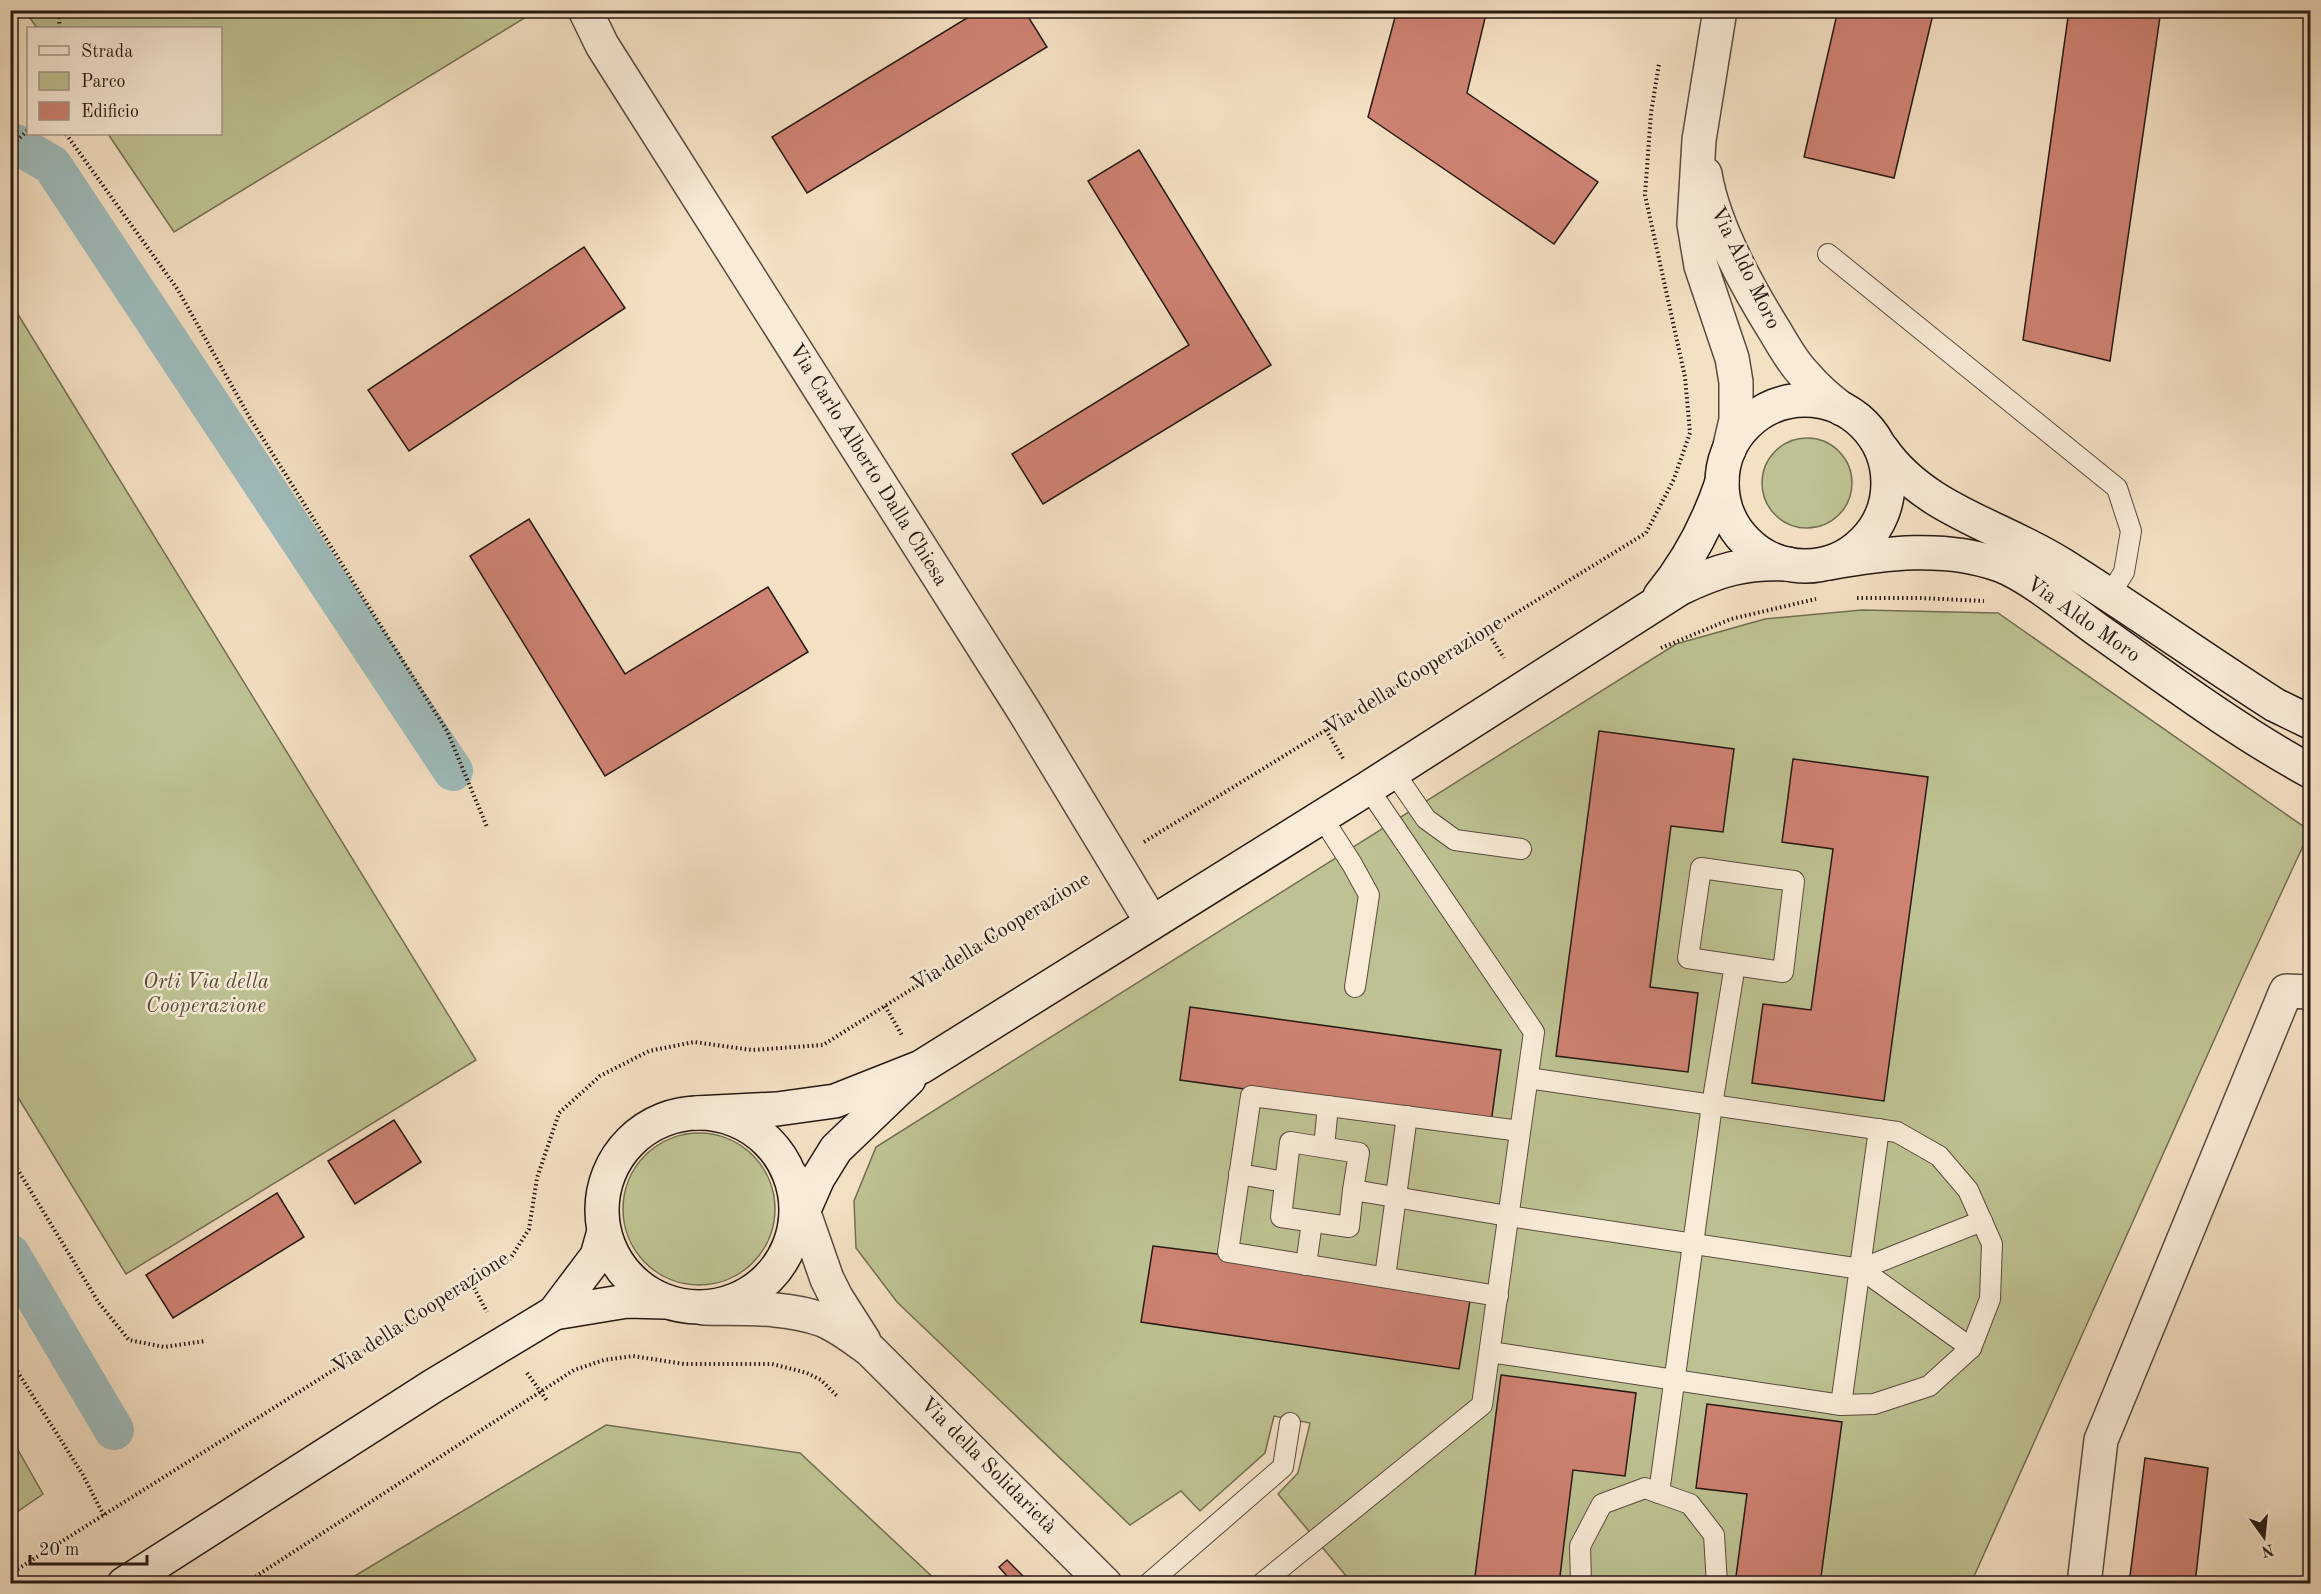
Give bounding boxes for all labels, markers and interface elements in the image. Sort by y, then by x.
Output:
legend [27,27,222,135]
text: Strada [81,43,133,61]
text: Parco [81,73,126,91]
text: Edificio [81,103,139,121]
street label: Via Aldo Moro [1706,204,1784,332]
street label: Via Carlo Alberto Dalla Chiesa [785,340,951,590]
street label: Via Aldo Moro [2022,573,2144,667]
street label: Via della Cooperazione [1321,612,1507,740]
street label: Via della Cooperazione [908,868,1094,996]
park label: Orti Via della Cooperazione [143,972,269,1017]
street label: Via della Cooperazione [329,1248,513,1378]
street label: Via della Solidarietà [916,1394,1060,1538]
north arrow [2234,1507,2294,1567]
scale bar [30,1528,147,1566]
text: N [2259,1540,2275,1559]
text: 20 m [39,1541,79,1559]

